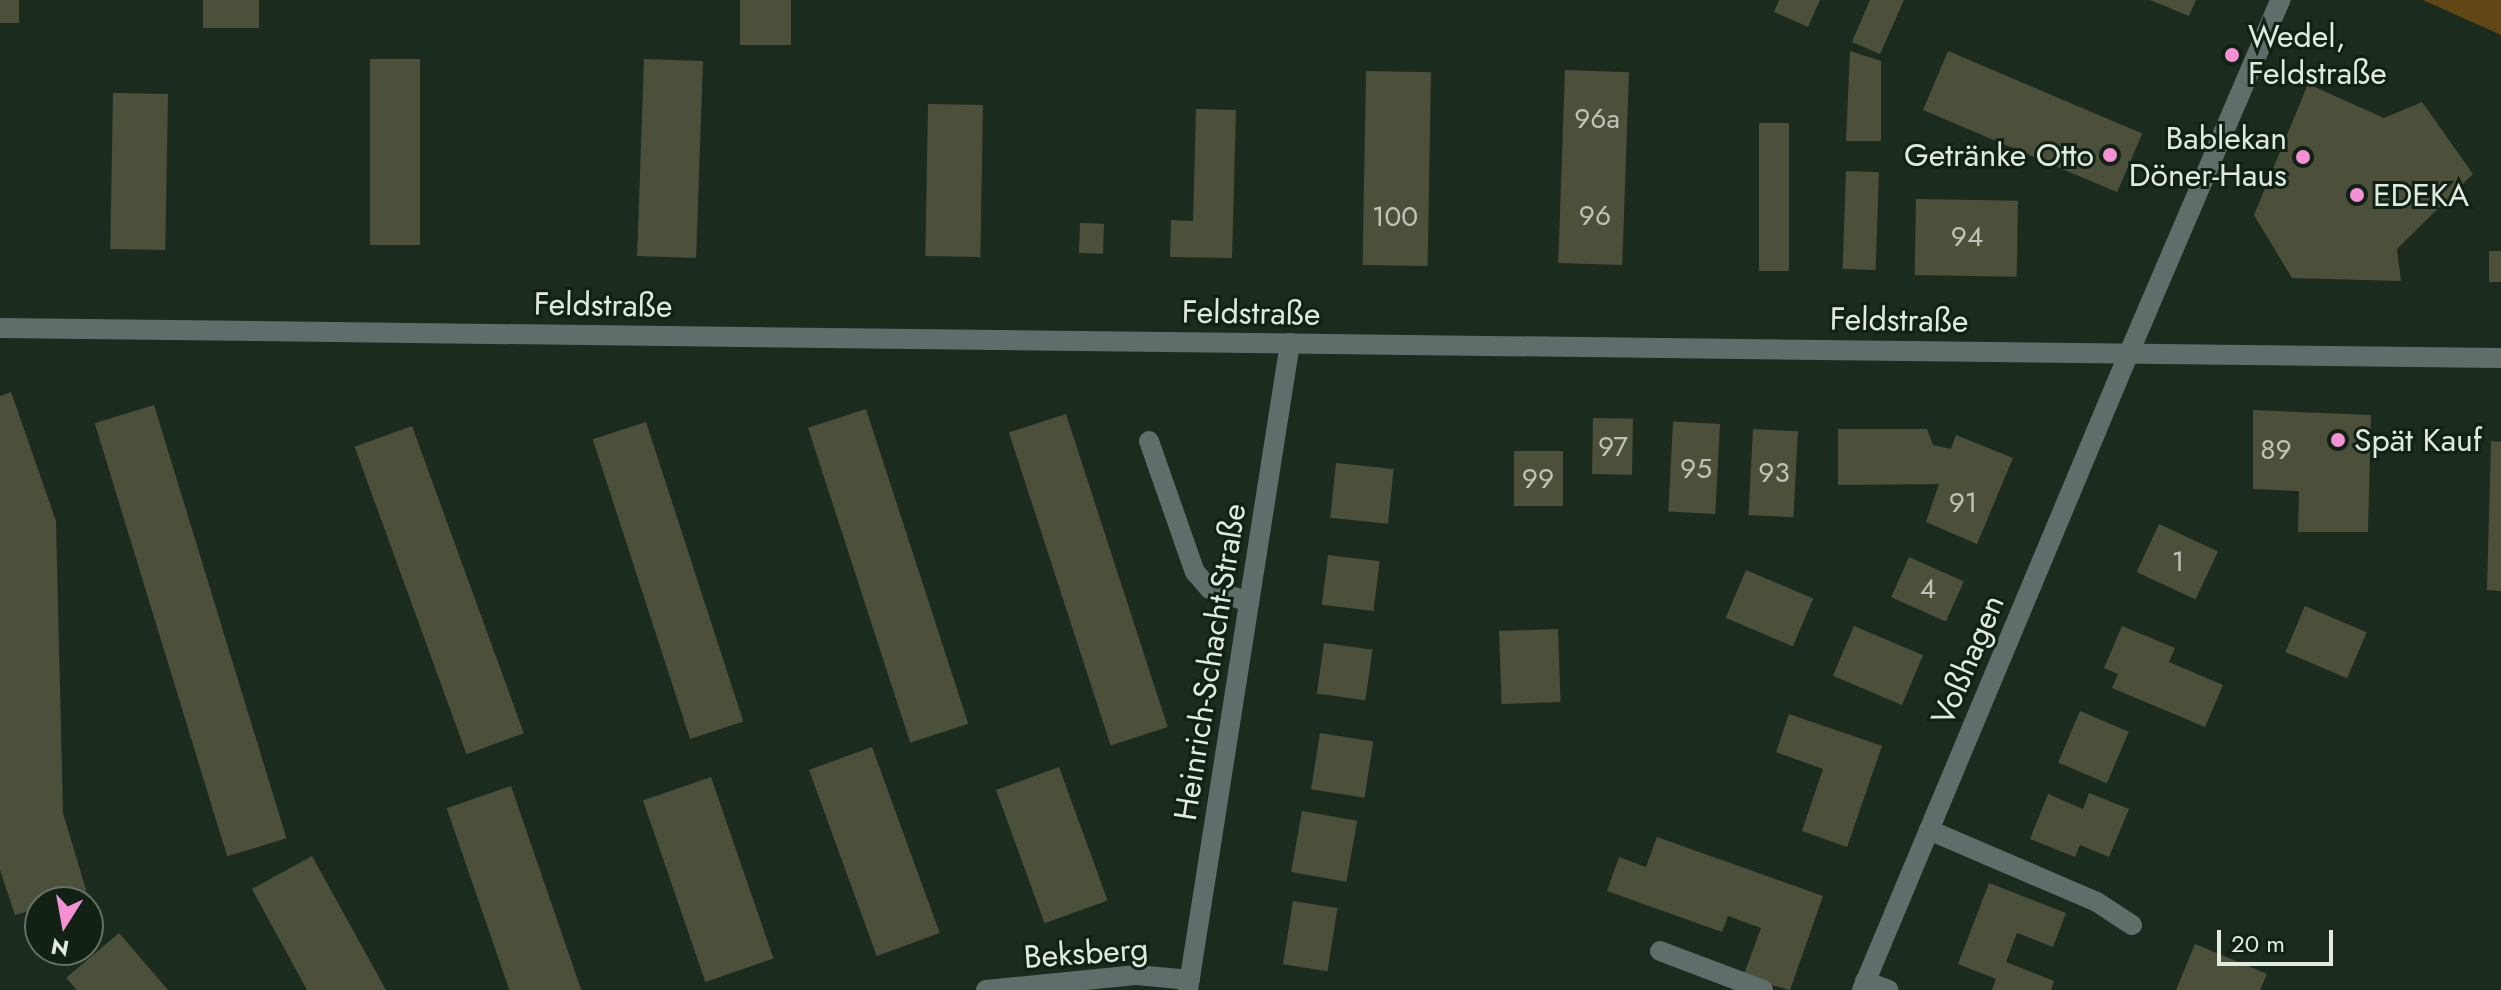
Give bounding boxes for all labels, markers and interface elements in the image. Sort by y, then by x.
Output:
place label: Wedel, Feldstraße [2248,18,2387,93]
marker: Wedel, Feldstraße [2223,46,2241,64]
house number: 96a [1574,102,1620,136]
place label: Bablekan Döner-Haus [2129,120,2287,195]
place label: Getränke Otto [1904,136,2094,174]
marker: Getränke Otto [2101,146,2119,164]
marker: Bablekan Döner-Haus [2294,148,2312,166]
place label: EDEKA [2373,176,2469,214]
marker: EDEKA [2348,186,2366,204]
house number: 96 [1579,199,1611,233]
house number: 100 [1372,200,1418,234]
house number: 94 [1951,220,1983,254]
street label: Feldstraße [533,285,673,325]
street label: Feldstraße [1181,293,1321,333]
street label: Feldstraße [1829,300,1969,340]
place label: Spät Kauf [2354,421,2482,459]
house number: 97 [1598,430,1628,464]
marker: Spät Kauf [2329,431,2347,449]
house number: 89 [2260,433,2292,467]
house number: 95 [1680,452,1712,486]
house number: 93 [1758,456,1790,490]
house number: 99 [1522,462,1554,496]
house number: 91 [1949,486,1977,520]
street label: Heinrich-Schacht-Straße [1166,501,1254,823]
house number: 1 [2172,545,2184,579]
house number: 4 [1920,572,1936,606]
street label: Voßhagen [1923,589,2013,731]
north arrow [24,886,104,966]
scale bar [2221,914,2337,964]
text: 20 m [2231,926,2285,961]
street label: Beksberg [1022,929,1150,977]
text: N [48,930,71,965]

